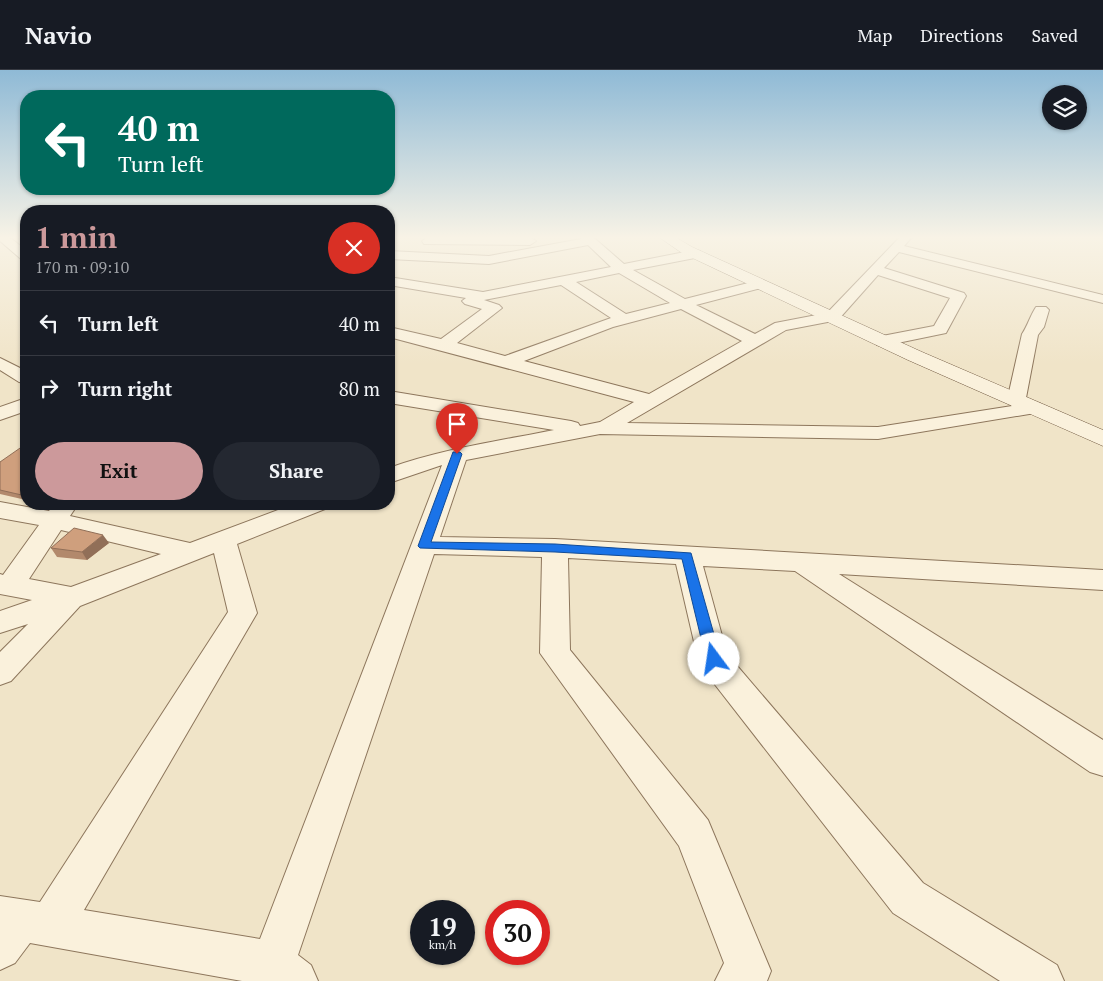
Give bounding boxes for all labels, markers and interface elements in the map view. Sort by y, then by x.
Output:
text: Navio [25,19,92,51]
text: Map [857,23,892,47]
text: Directions [920,23,1003,47]
text: Saved [1031,23,1078,47]
map controls [1042,85,1087,130]
button: layers [1042,85,1087,130]
text: 40 m [118,105,199,151]
icon: left [35,110,100,175]
text: Turn left [118,149,204,178]
text: 1 min [35,217,117,257]
button: close [328,222,380,274]
text: 170 m · 09:10 [35,256,129,278]
icon: left [35,309,63,337]
text: Turn left [78,311,159,336]
text: 40 m [339,311,380,336]
icon: right [35,374,63,402]
text: Turn right [78,376,172,401]
text: 80 m [339,376,380,401]
pin [436,403,478,454]
icon: arrive [443,410,471,438]
button: Exit [35,442,203,500]
button: Share [213,442,380,500]
position arrow [687,632,739,684]
speed limit sign: 30 [485,900,550,965]
text: 19 [428,910,457,943]
text: km/h [429,937,456,952]

